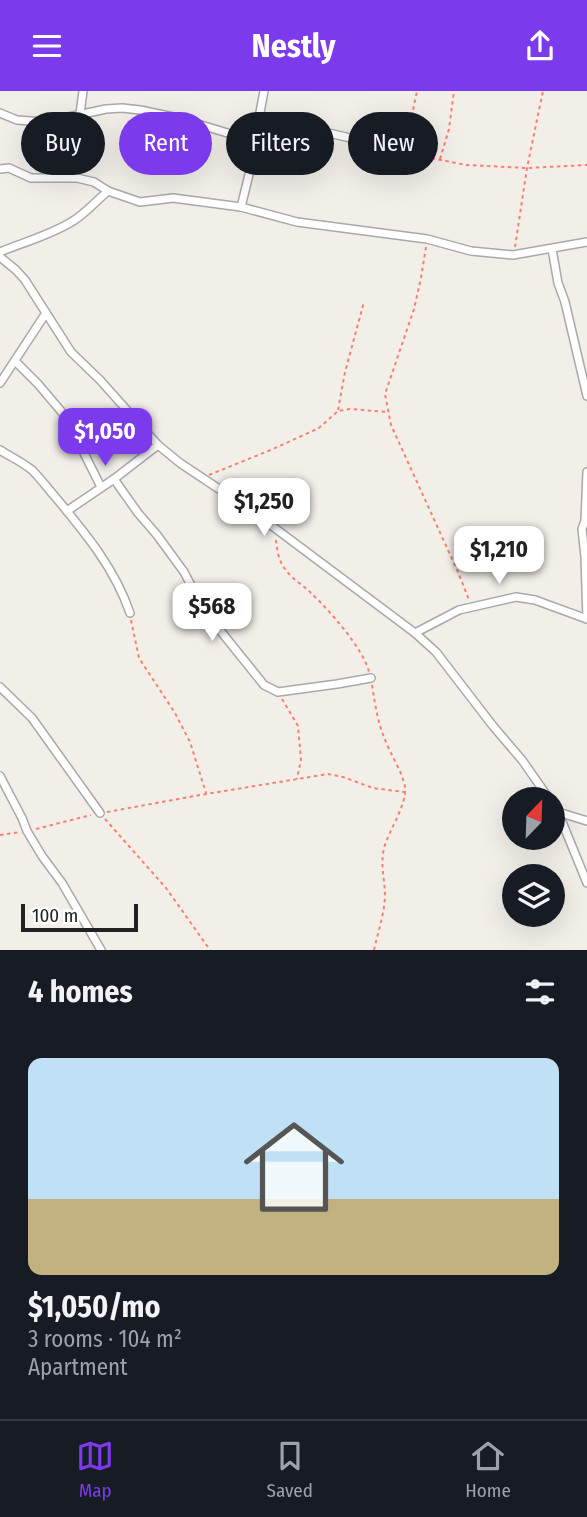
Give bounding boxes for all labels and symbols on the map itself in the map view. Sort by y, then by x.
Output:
pin: $1,050 [48,409,162,468]
pin: $1,250 [207,479,321,538]
pin: $1,210 [442,526,556,586]
pin: $568 [171,583,253,643]
north arrow [502,787,565,851]
scale bar [21,901,138,933]

